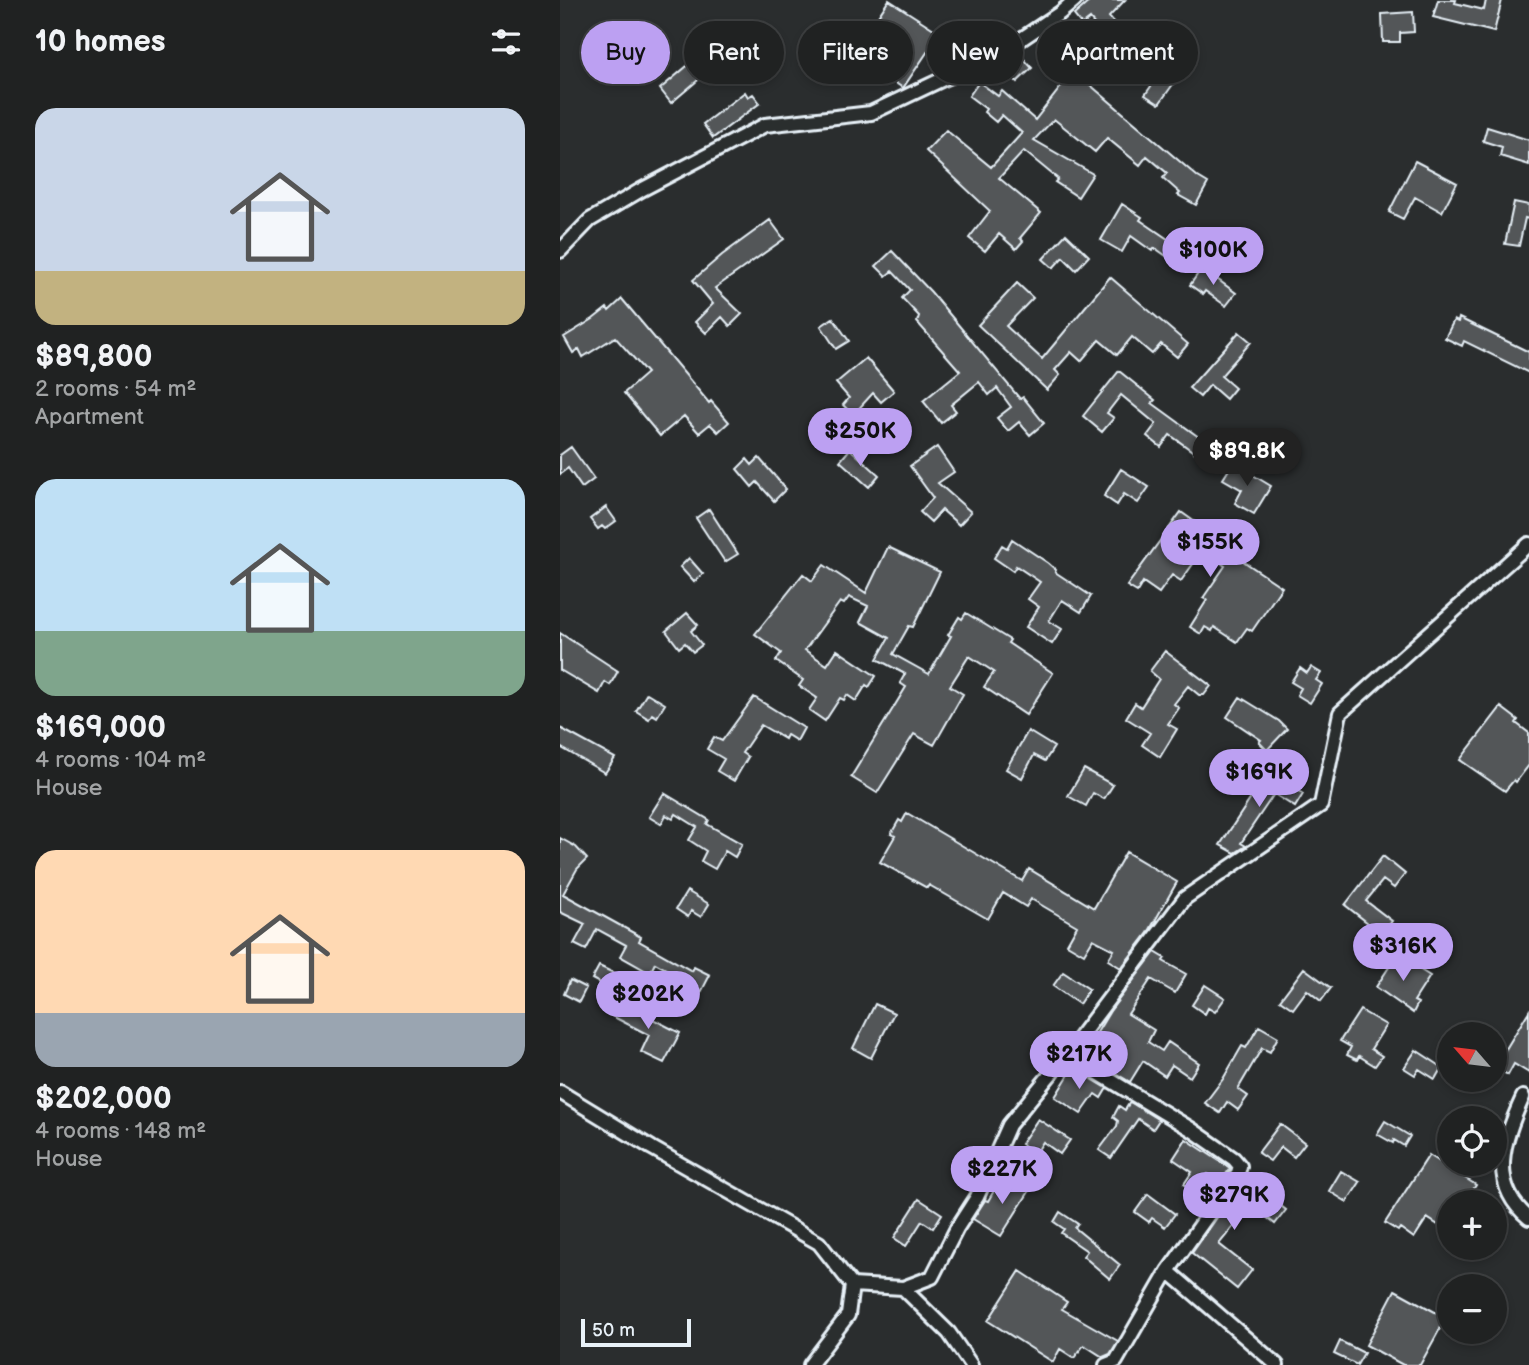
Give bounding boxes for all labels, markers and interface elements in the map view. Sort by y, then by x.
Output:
chip: Buy [581,21,670,84]
chip: Rent [684,21,784,84]
chip: Filters [798,21,913,84]
chip: New [927,21,1023,84]
chip: Apartment [1037,21,1198,84]
icon: filters [487,23,525,61]
text: 10 homes [35,24,166,60]
icon: home [217,154,343,280]
pin: $100K [1164,228,1262,287]
text: $100K [1178,236,1248,264]
text: $89,800 [35,339,152,375]
text: 2 rooms · 54 m² [35,375,197,403]
text: Apartment [35,403,144,431]
pin: $250K [811,408,909,468]
text: $250K [824,417,896,445]
pin: $89.8K [1190,428,1304,488]
text: $89.8K [1209,437,1285,465]
pin: $155K [1161,520,1259,579]
icon: home [217,525,343,651]
text: $155K [1176,528,1244,556]
text: $169,000 [35,710,166,746]
text: 4 rooms · 104 m² [35,746,206,774]
pin: $169K [1210,750,1308,809]
text: $169K [1225,758,1293,786]
text: House [35,774,102,802]
icon: home [217,896,343,1022]
pin: $316K [1354,923,1452,983]
text: $316K [1369,932,1437,960]
pin: $202K [599,972,697,1031]
text: $202K [612,980,684,1008]
north arrow [1437,1022,1507,1092]
map controls [1437,1022,1507,1344]
pin: $217K [1030,1032,1128,1091]
text: $217K [1046,1040,1112,1068]
text: $202,000 [35,1081,172,1117]
button: locate [1437,1106,1507,1176]
text: 4 rooms · 148 m² [35,1117,206,1145]
text: House [35,1145,102,1173]
pin: $227K [953,1146,1051,1206]
text: $227K [967,1155,1037,1183]
pin: $279K [1185,1172,1283,1232]
text: $279K [1199,1181,1269,1209]
button: + [1437,1190,1507,1260]
button: − [1437,1274,1507,1344]
scale bar [581,1316,691,1348]
text: 50 m [592,1319,635,1342]

